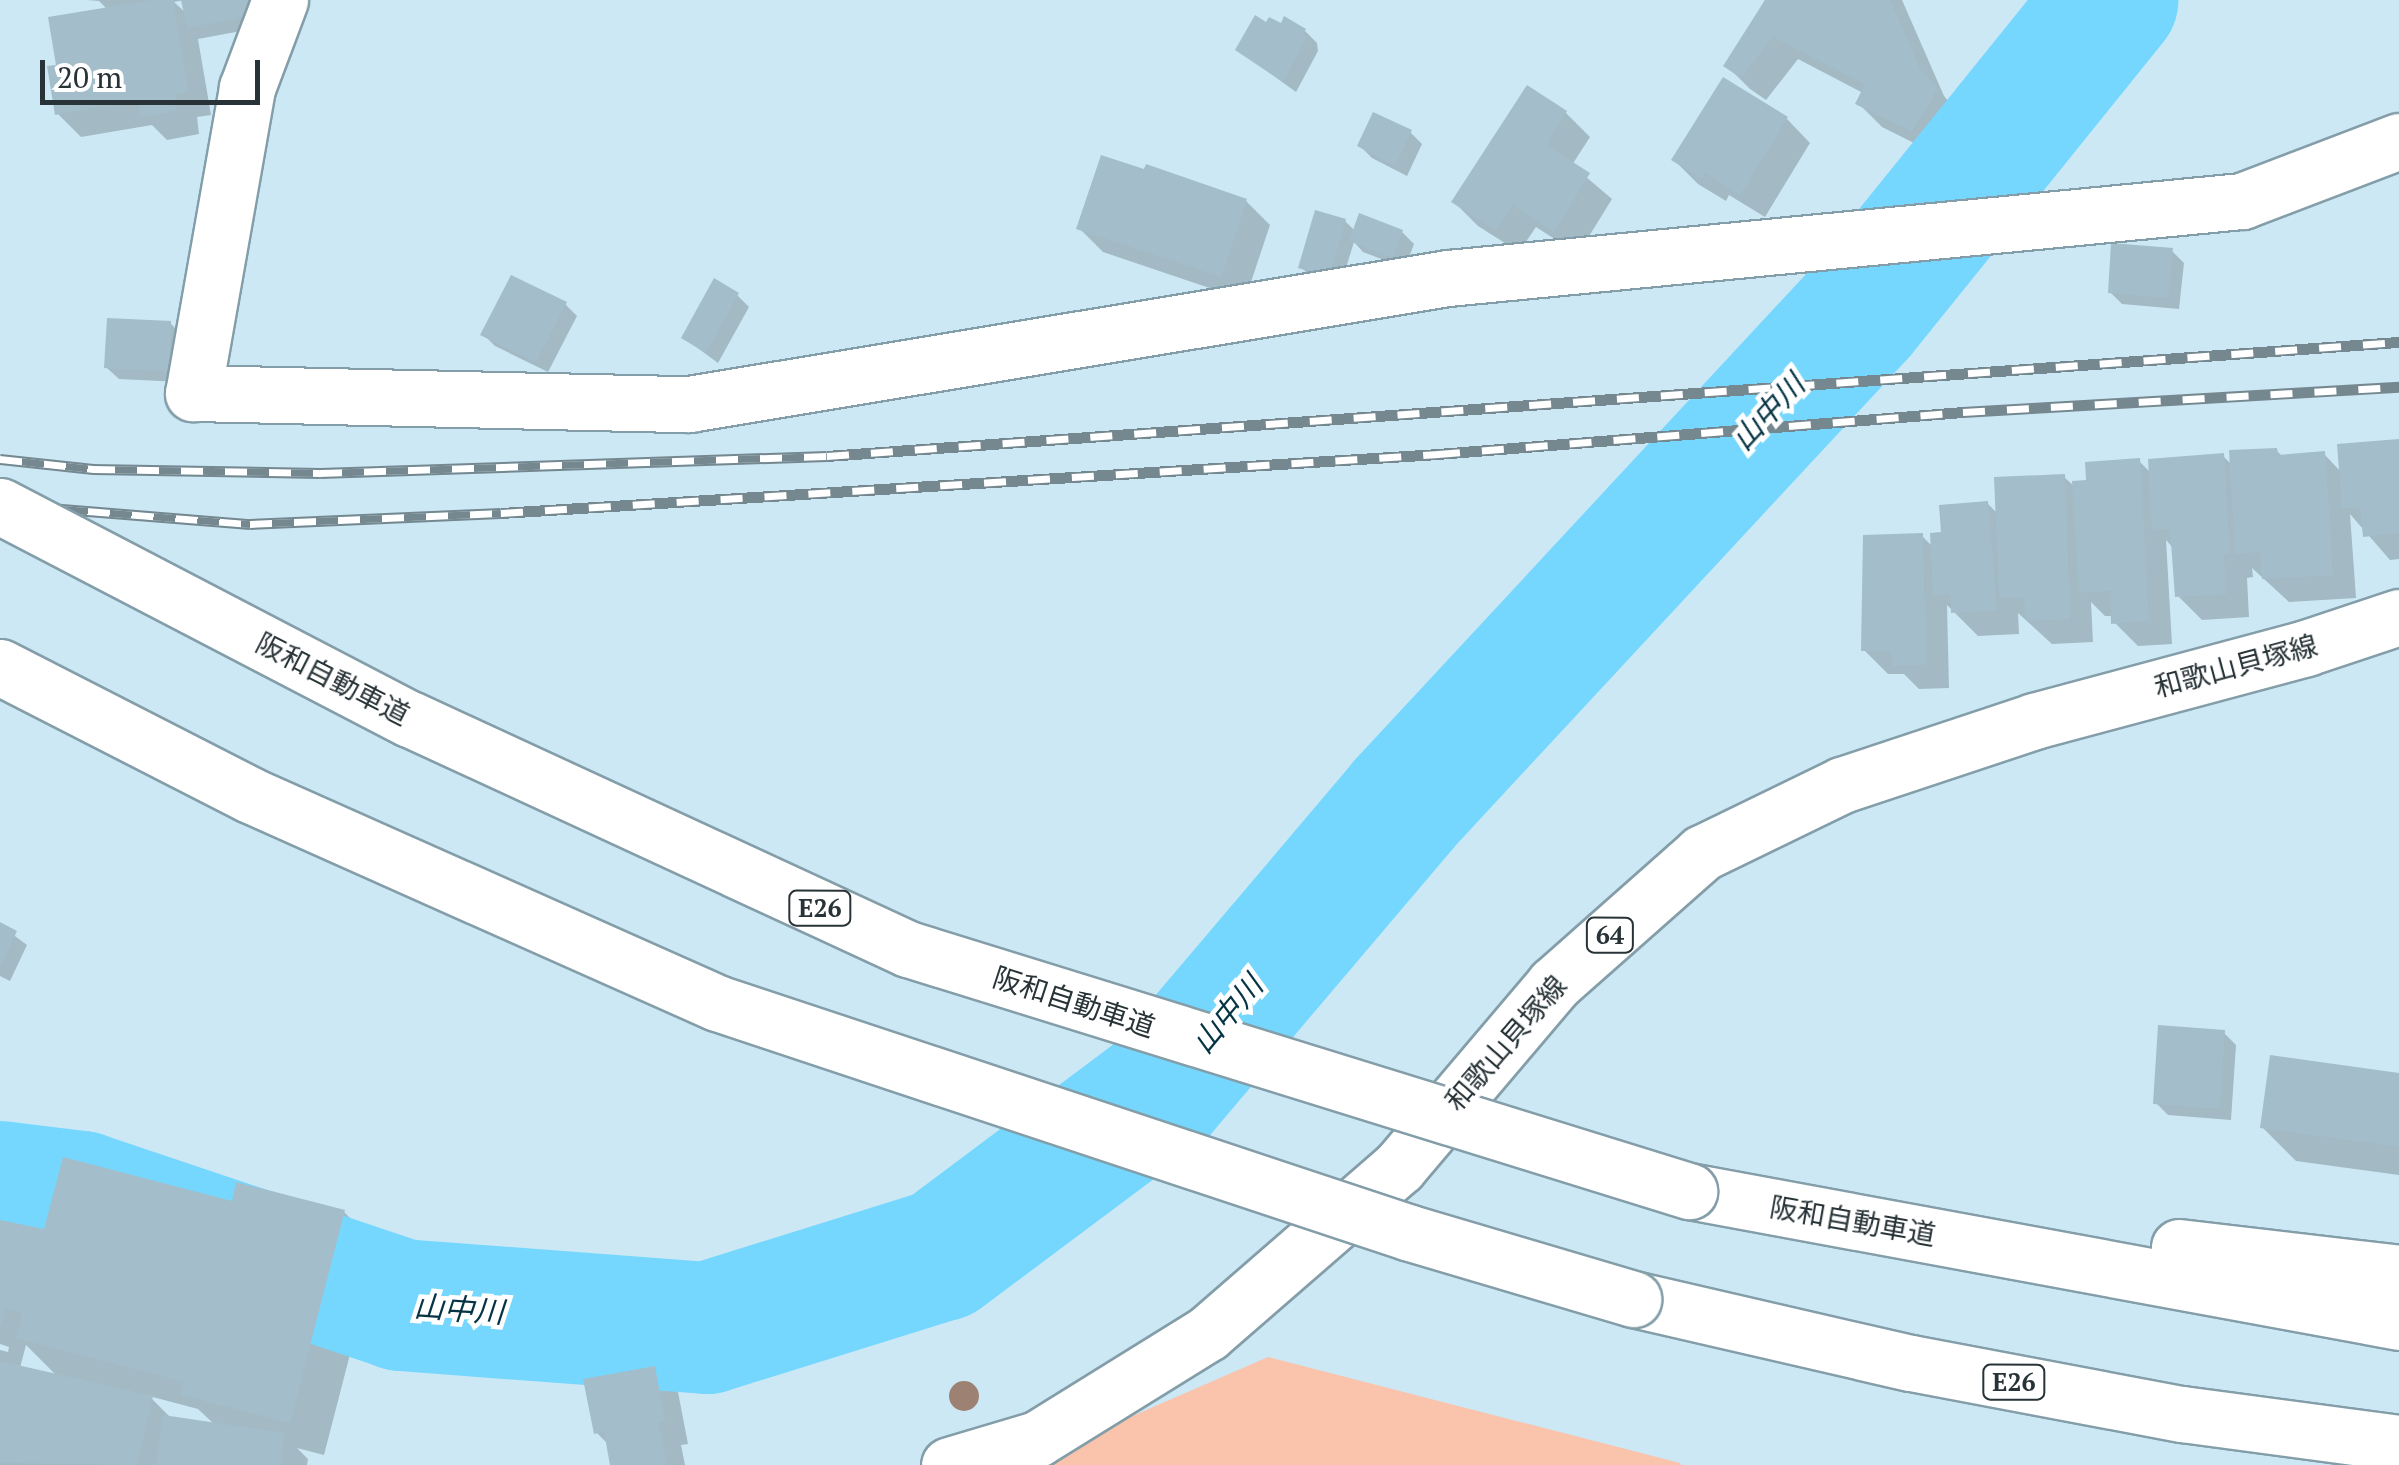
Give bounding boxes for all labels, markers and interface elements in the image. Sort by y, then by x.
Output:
scale bar [45,40,265,102]
text: 20 m [57,57,122,97]
water label: 山中川 [1724,367,1812,457]
street label: 阪和自動車道 [251,626,415,732]
street label: 和歌山貝塚線 [2151,628,2321,704]
road number: E26 [788,888,852,928]
road number: 64 [1585,915,1635,955]
street label: 阪和自動車道 [989,960,1159,1044]
water label: 山中川 [1184,968,1270,1060]
street label: 和歌山貝塚線 [1438,969,1574,1117]
street label: 阪和自動車道 [1767,1190,1939,1252]
water label: 山中川 [413,1288,505,1330]
road number: E26 [1982,1362,2046,1402]

